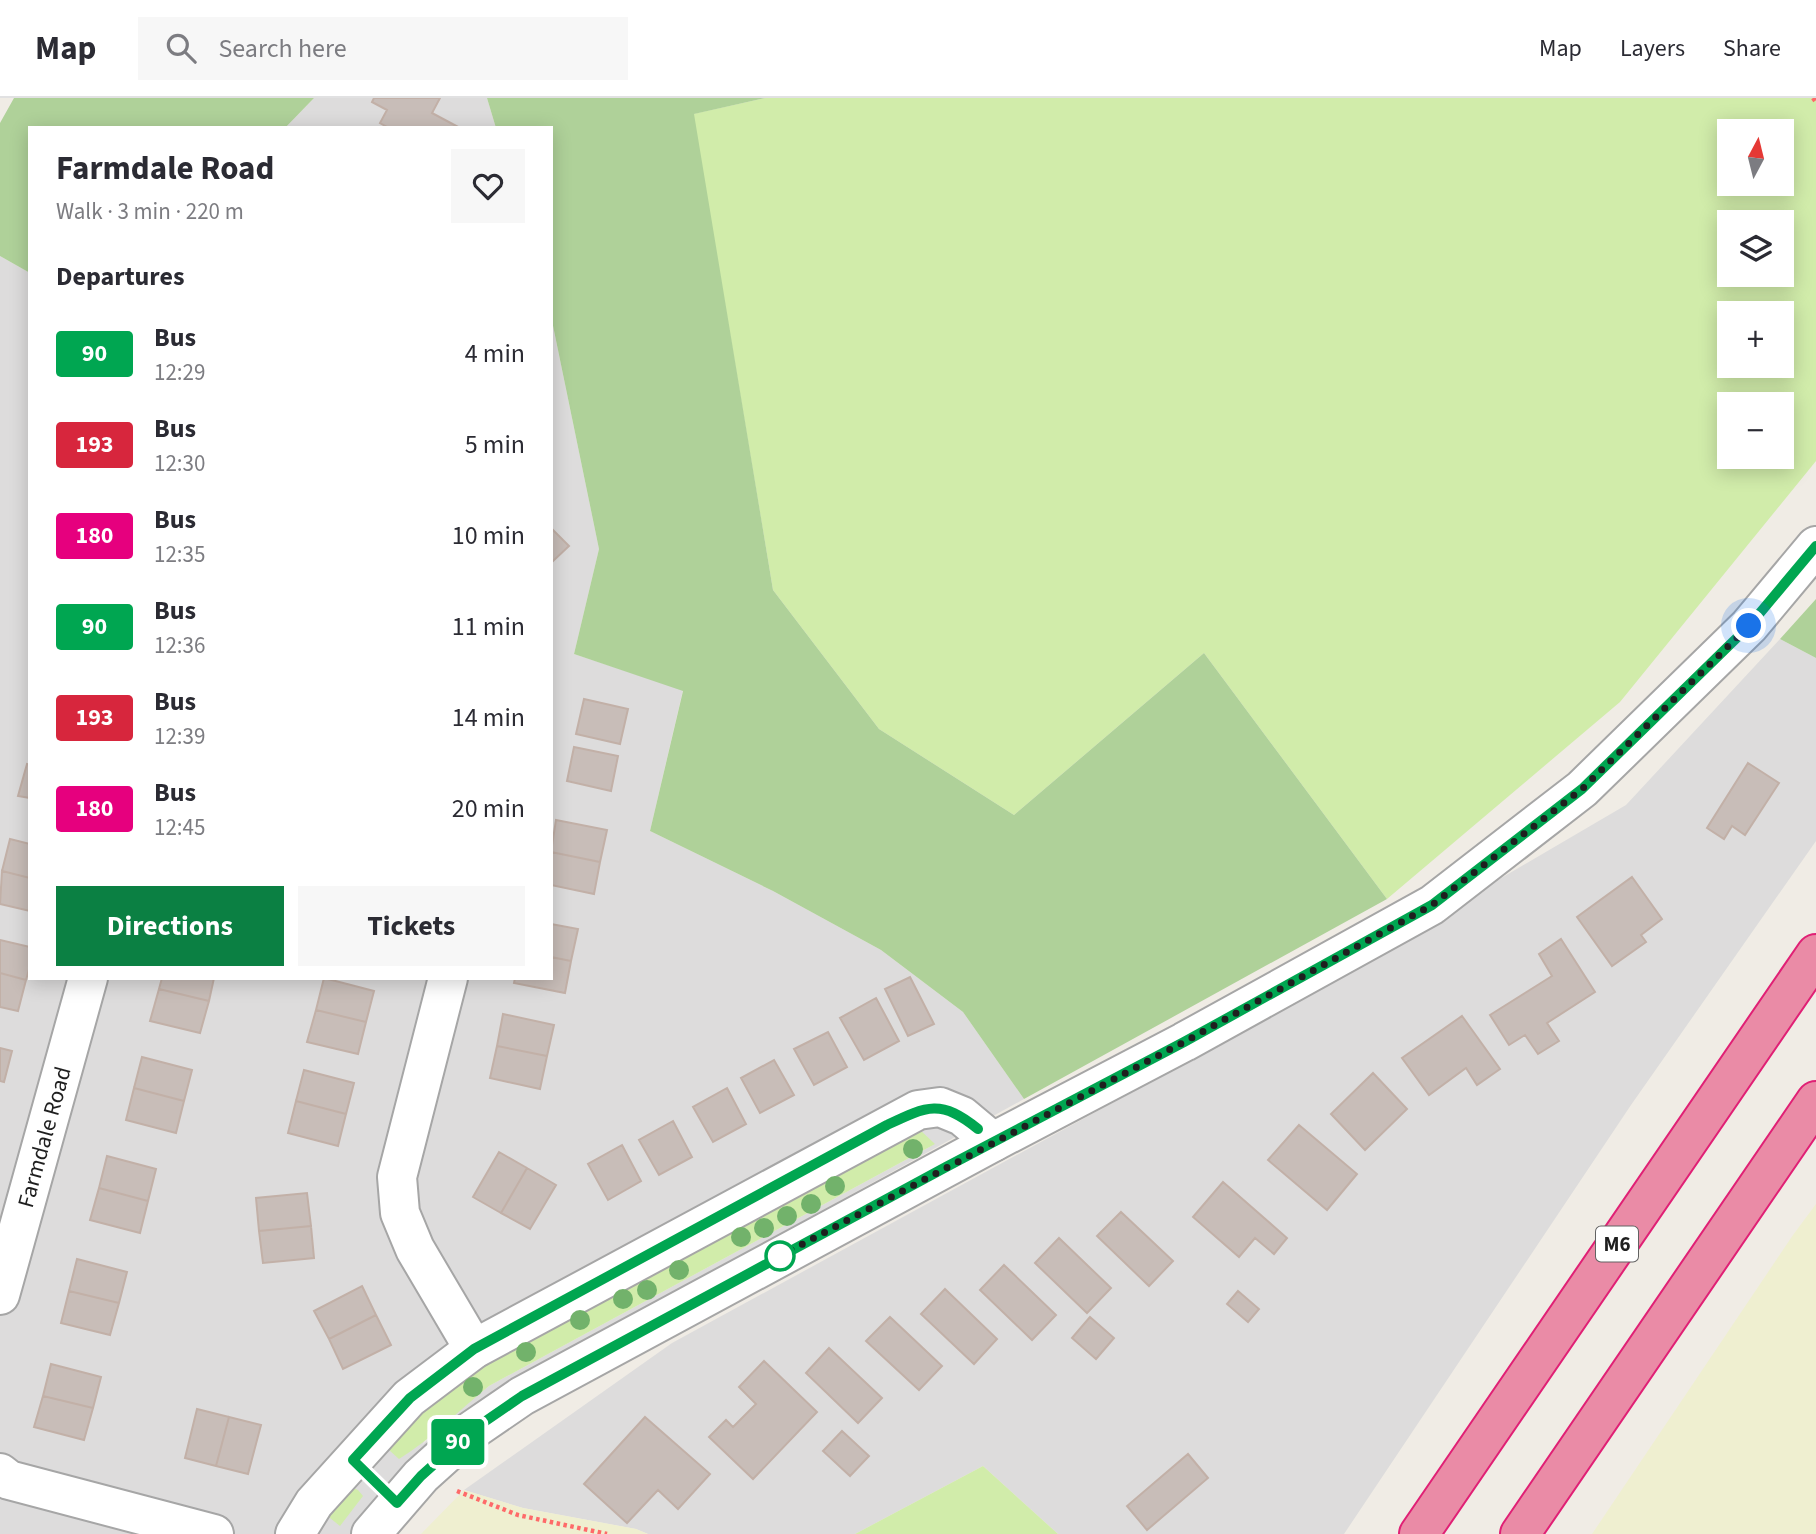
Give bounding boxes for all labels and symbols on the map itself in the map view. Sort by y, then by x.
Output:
north arrow [1717,119,1794,196]
your location [1731,608,1766,643]
street label: Farmdale Road [9,1063,80,1211]
road number: M6 [1596,1226,1638,1262]
unlabelled marker [765,1241,795,1271]
line badge: 90 [426,1419,490,1465]

